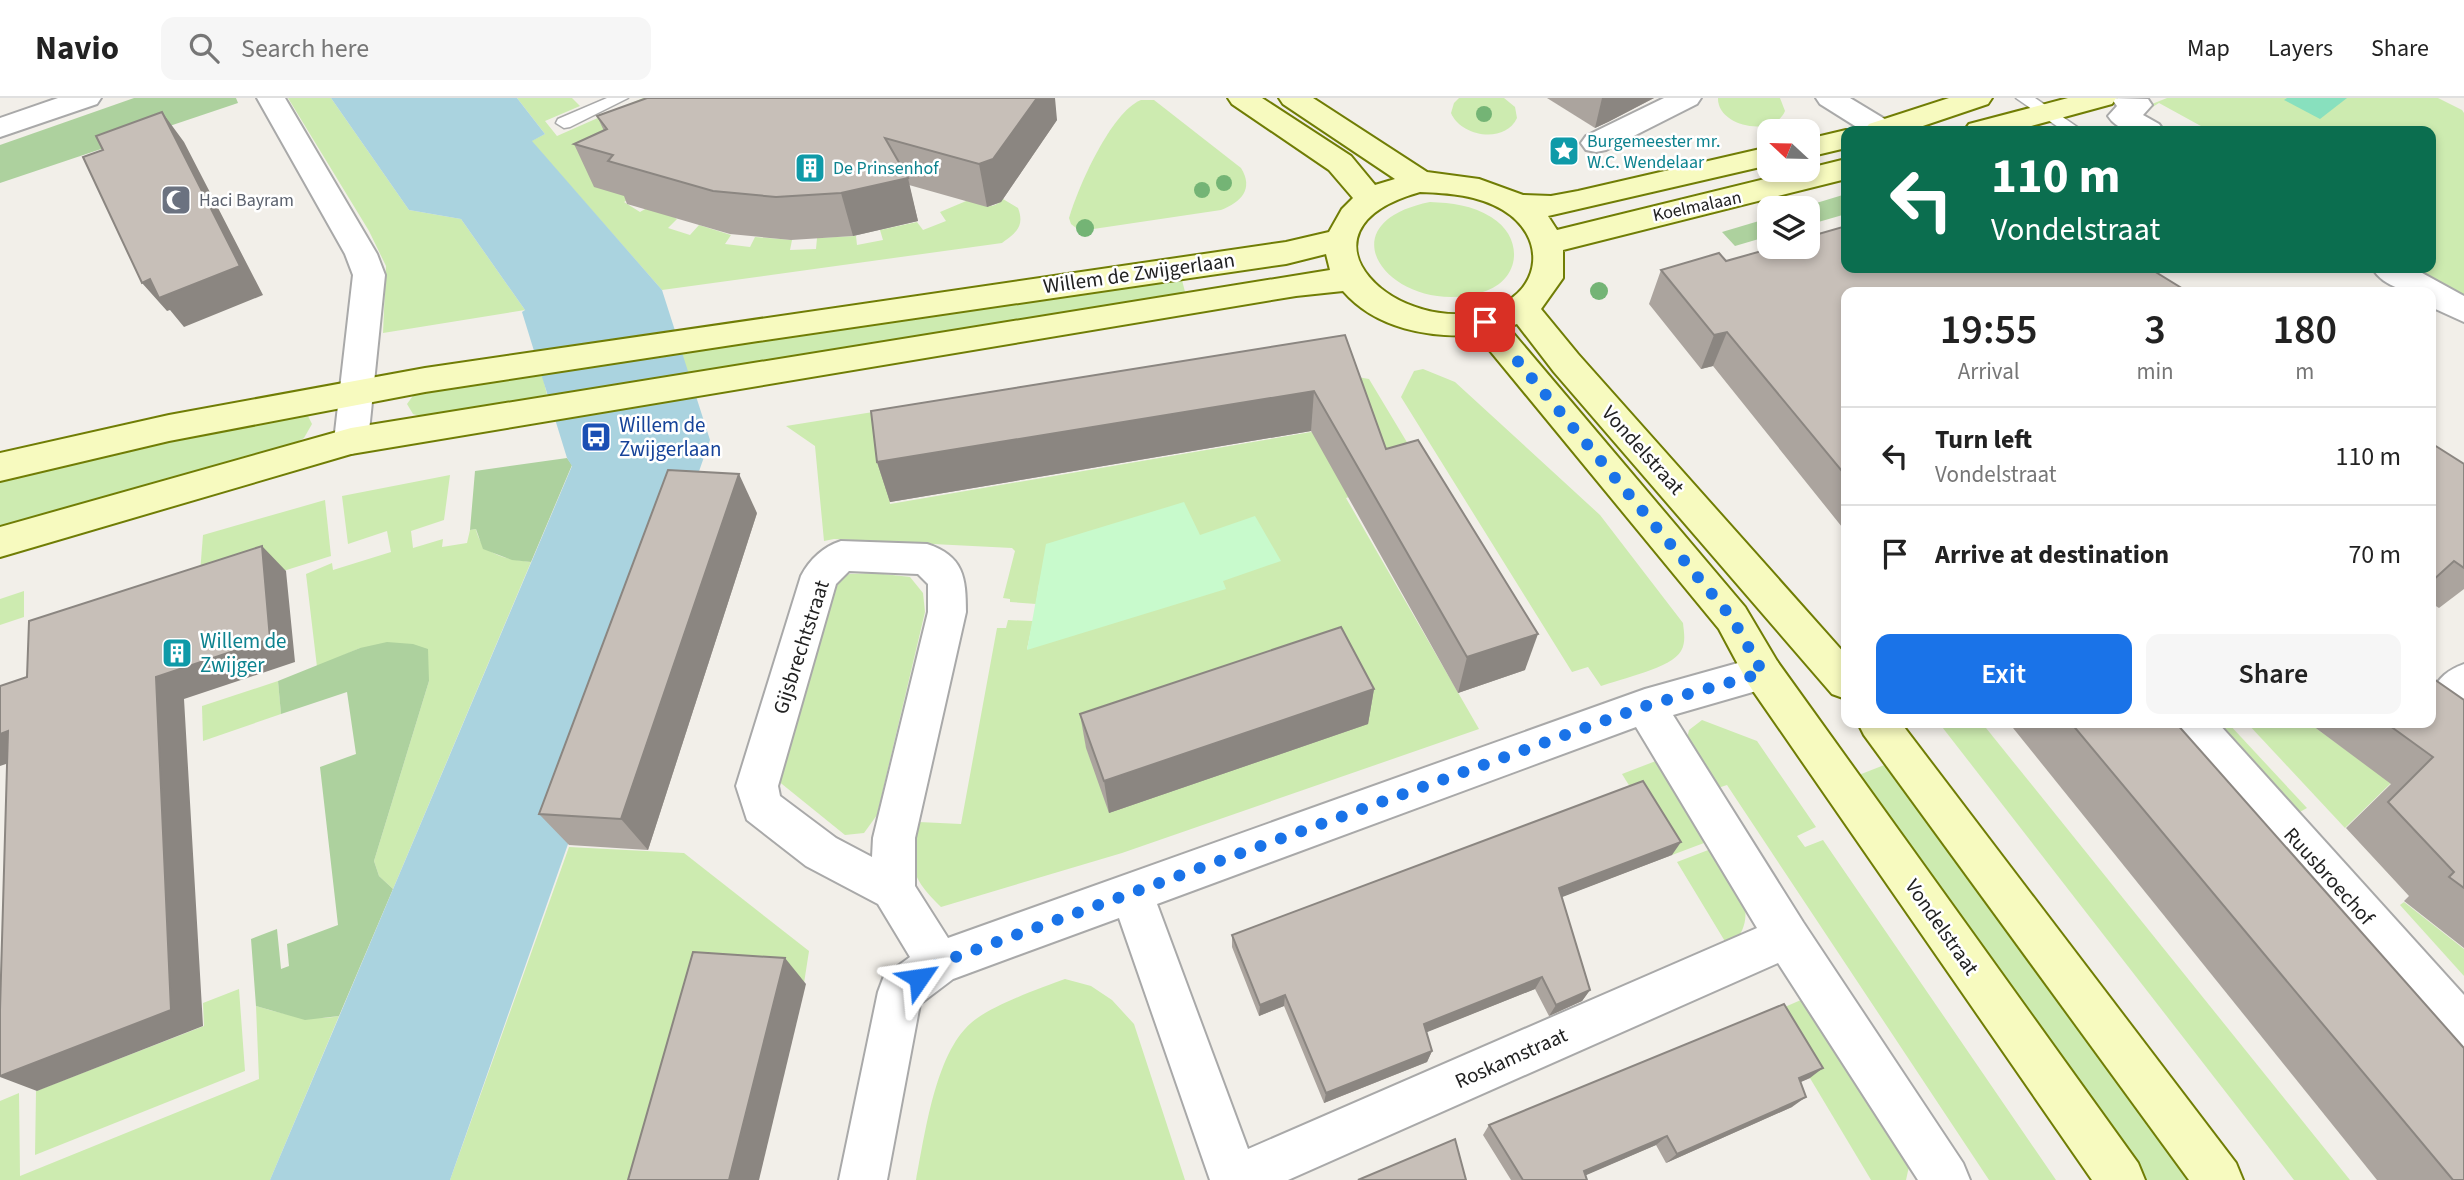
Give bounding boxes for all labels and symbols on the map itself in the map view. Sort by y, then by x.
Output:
north arrow [1757,119,1820,182]
place label: Burgemeester mr. W.C. Wendelaar [1587,129,1720,175]
place icon: Burgemeester mr. W.C. Wendelaar [1547,134,1581,168]
building icon: De Prinsenhof [793,151,827,185]
place label: De Prinsenhof [833,156,939,181]
mosque icon: Haci Bayram [159,183,193,217]
street label: Koelmalaan [1650,185,1744,228]
place label: Haci Bayram [199,188,294,213]
street label: Willem de Zwijgerlaan [1041,245,1237,301]
pin [1455,292,1515,352]
street label: Vondelstraat [1595,399,1691,501]
place label: Willem de Zwijgerlaan [619,410,721,464]
bus stop icon: Willem de Zwijgerlaan [579,420,613,454]
street label: Gijsbrechtstraat [765,576,837,718]
place label: Willem de Zwijger [200,626,286,680]
building icon: Willem de Zwijger [160,636,194,670]
street label: Ruusbroechof [2277,820,2382,932]
street label: Vondelstraat [1898,873,1986,981]
position arrow [882,941,956,1015]
street label: Roskamstraat [1450,1020,1572,1096]

